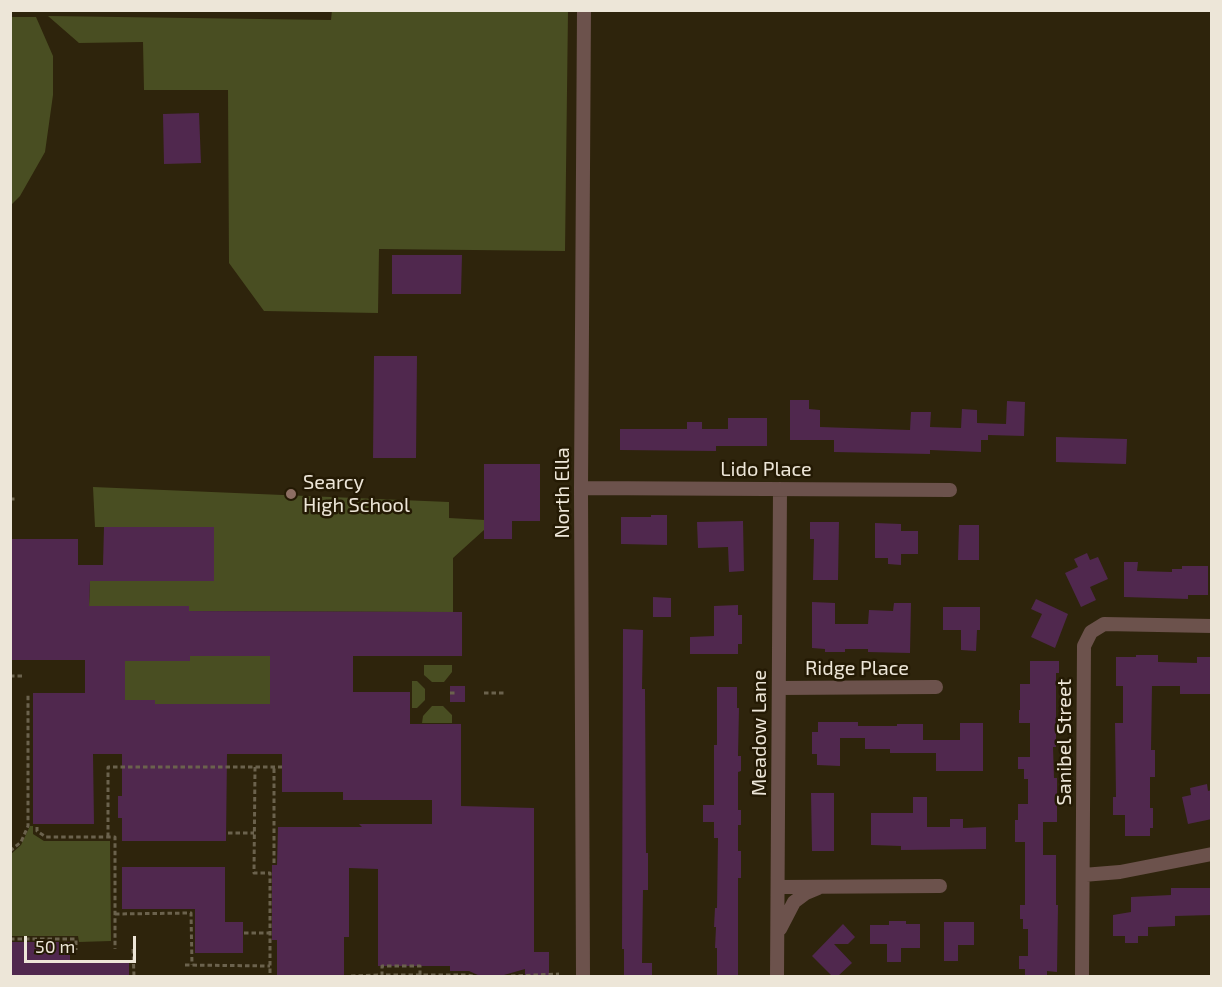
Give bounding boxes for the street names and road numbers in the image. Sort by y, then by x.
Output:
street label: North Ella [550,447,574,539]
street label: Lido Place [720,457,812,481]
street label: Ridge Place [805,656,909,680]
street label: Meadow Lane [747,670,771,796]
street label: Sanibel Street [1052,679,1076,805]

